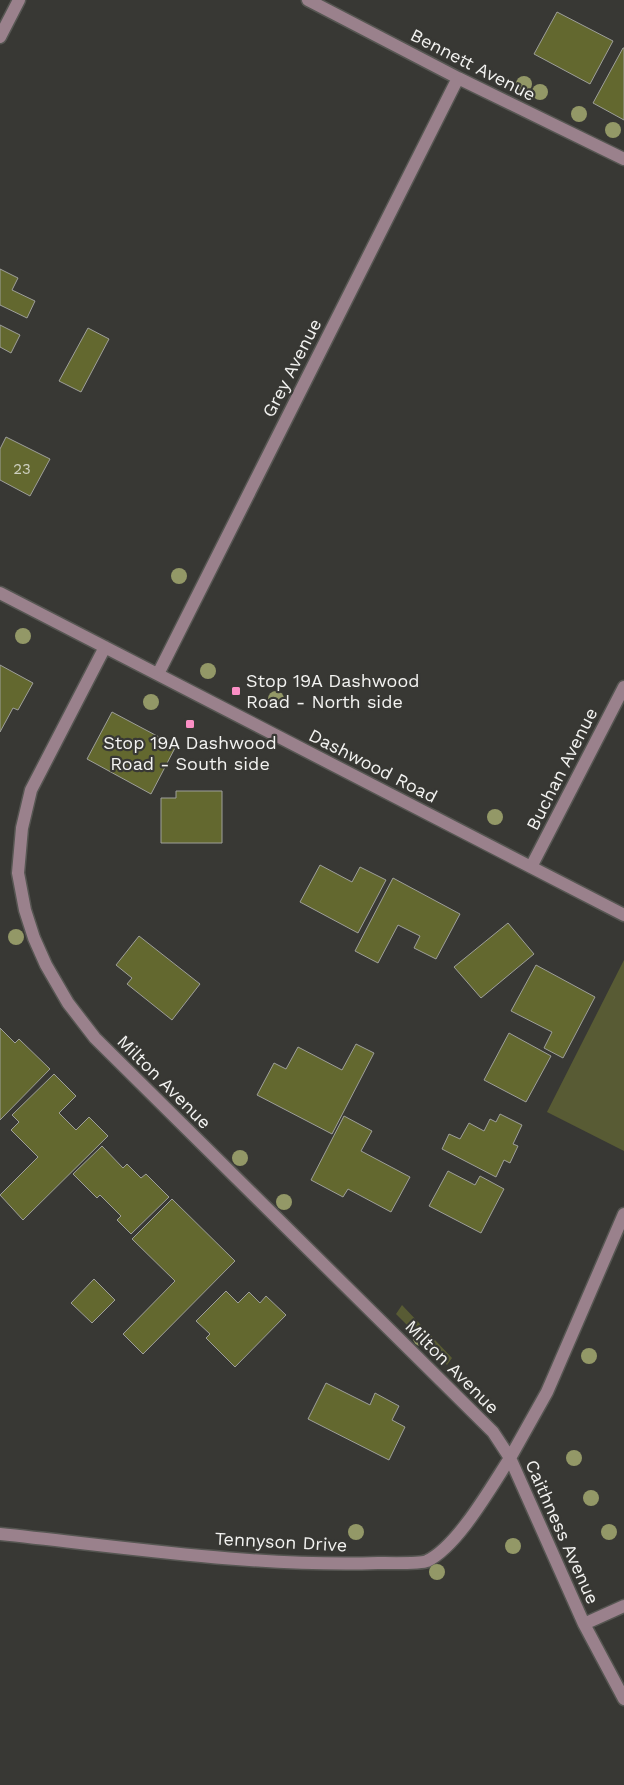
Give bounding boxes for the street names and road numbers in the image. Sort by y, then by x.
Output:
street label: Bennett Avenue [407,24,539,105]
street label: Grey Avenue [258,315,325,421]
street label: Buchan Avenue [522,704,601,833]
street label: Dashwood Road [305,724,441,807]
street label: Milton Avenue [113,1030,216,1133]
street label: Milton Avenue [401,1315,504,1418]
street label: Caithness Avenue [521,1456,604,1607]
street label: Tennyson Drive [214,1528,348,1555]

